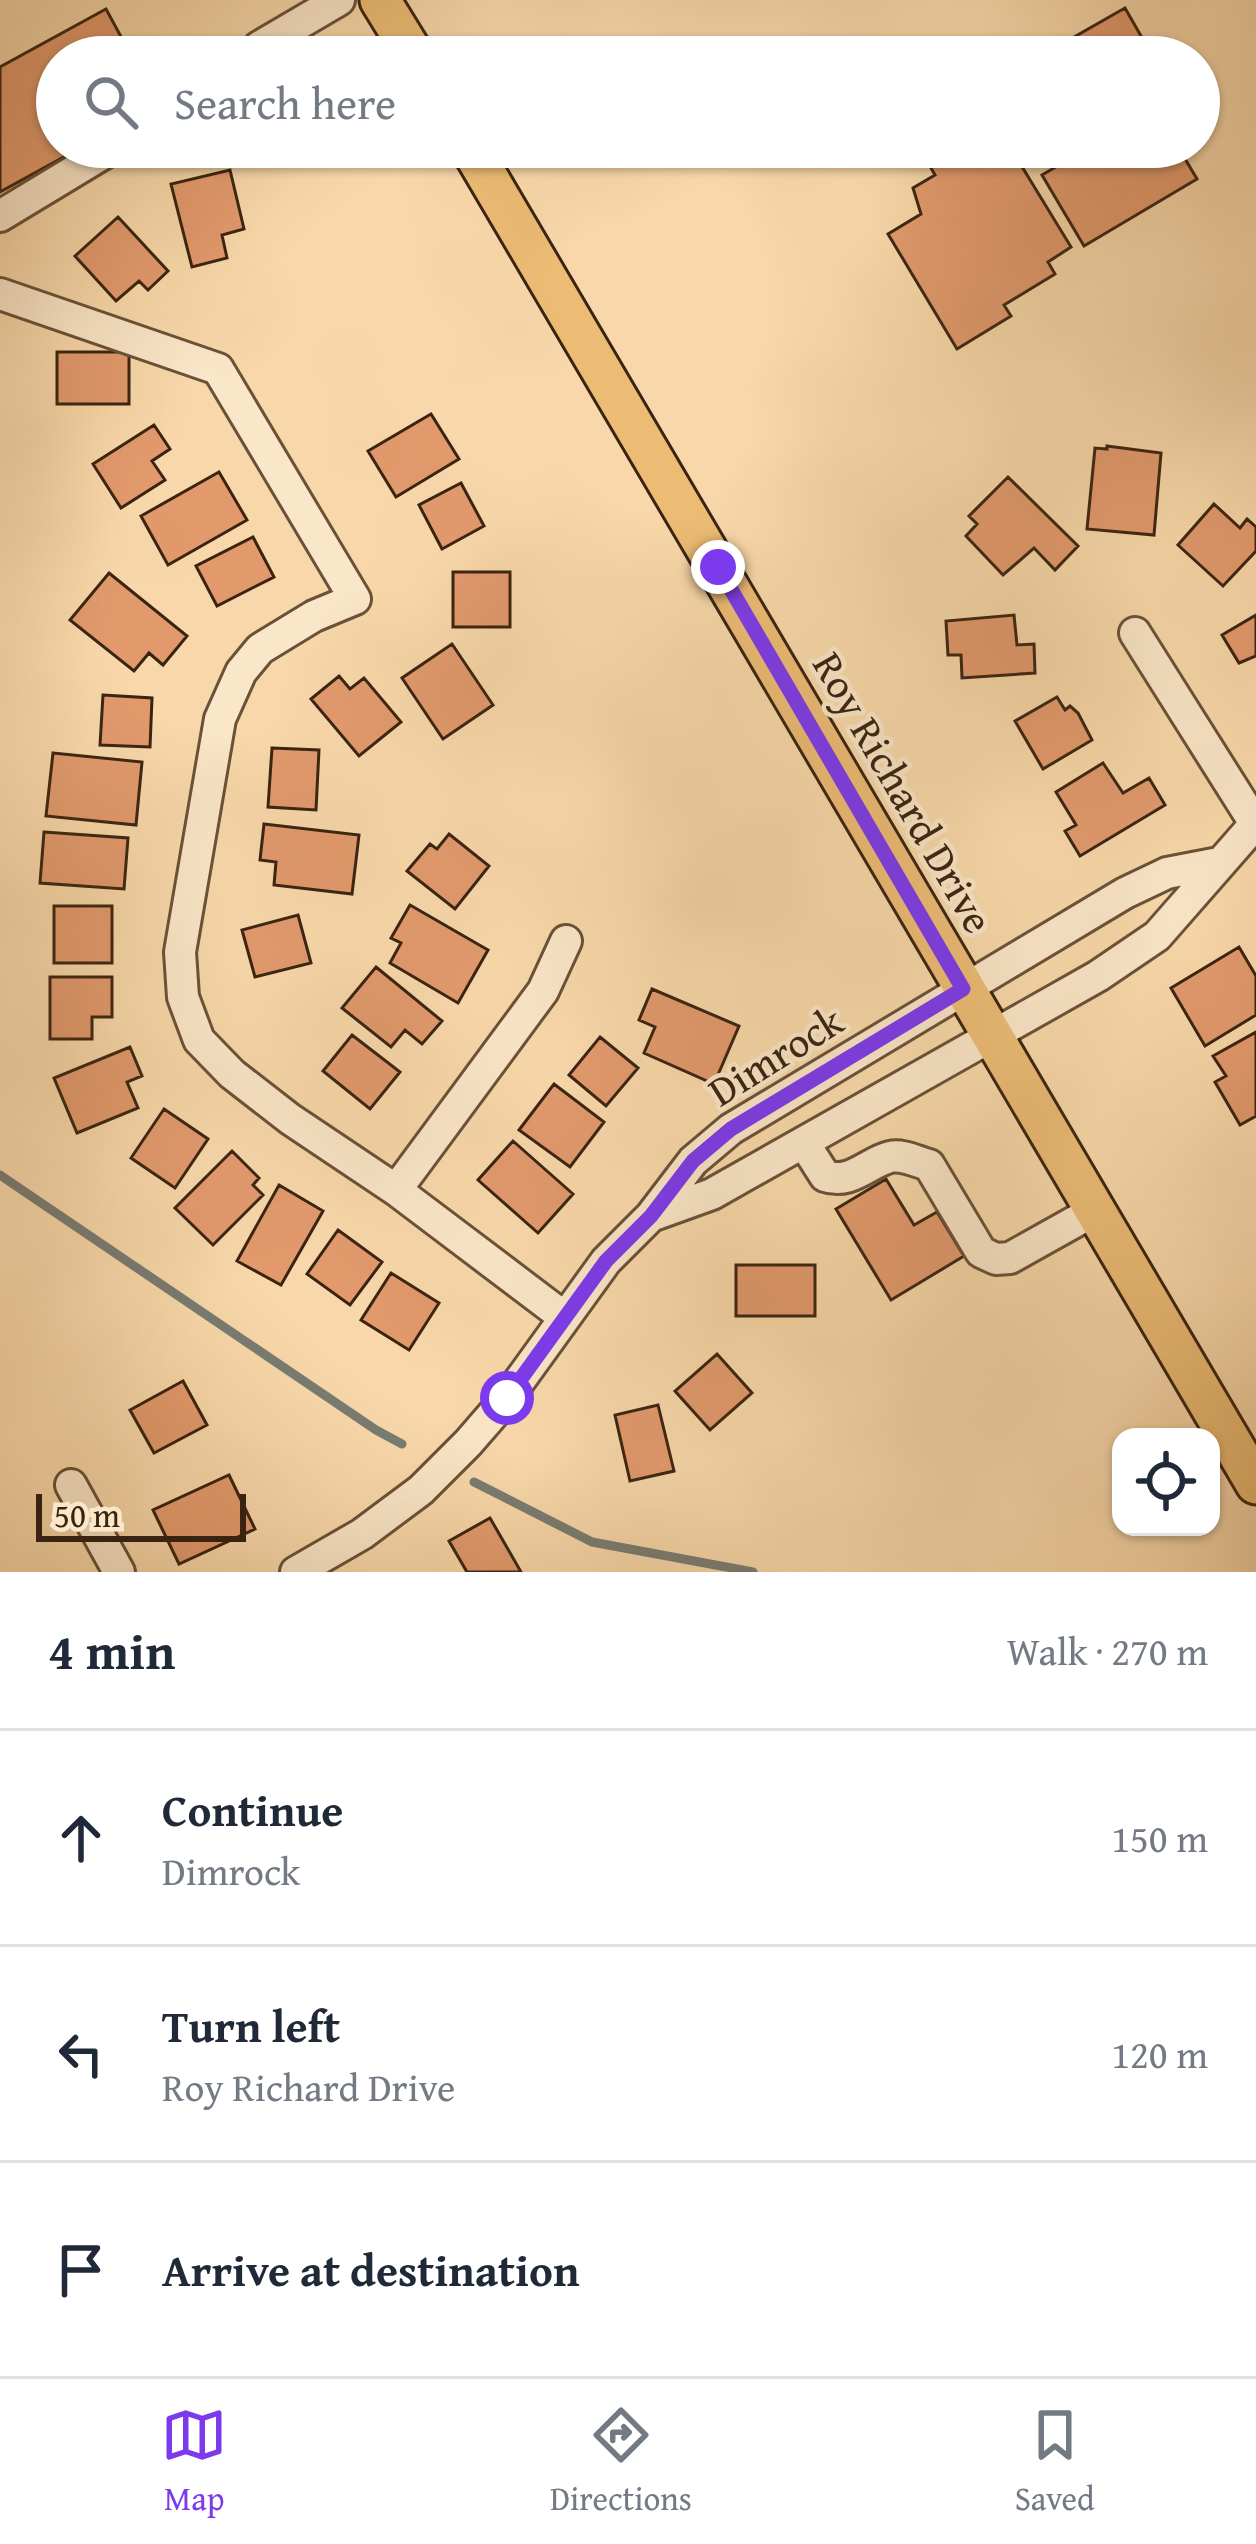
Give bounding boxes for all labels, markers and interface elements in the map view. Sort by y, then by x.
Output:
search box [36,36,1220,168]
icon: search [78,69,144,135]
text: Search here [174,70,396,135]
route end [691,540,745,594]
street label: Roy Richard Drive [799,640,1009,944]
street label: Dimrock [696,989,855,1120]
route start [480,1371,534,1425]
map controls [1112,1428,1220,1536]
button: locate [1112,1428,1220,1536]
scale bar [36,1488,246,1541]
text: 50 m [54,1491,120,1539]
text: 4 min [48,1613,175,1688]
text: Walk · 270 m [1007,1622,1208,1679]
text: Continue [162,1777,343,1842]
icon: ahead [48,1805,114,1871]
text: 150 m [1111,1809,1208,1866]
text: Dimrock [162,1842,300,1899]
text: Turn left [162,1993,340,2058]
icon: left [48,2021,114,2087]
text: 120 m [1111,2025,1208,2082]
text: Roy Richard Drive [162,2058,455,2115]
icon: arrive [48,2237,114,2303]
text: Arrive at destination [162,2237,580,2302]
tab: Map [161,2402,227,2522]
tab: Directions [550,2402,692,2522]
tab: Saved [1015,2402,1095,2522]

